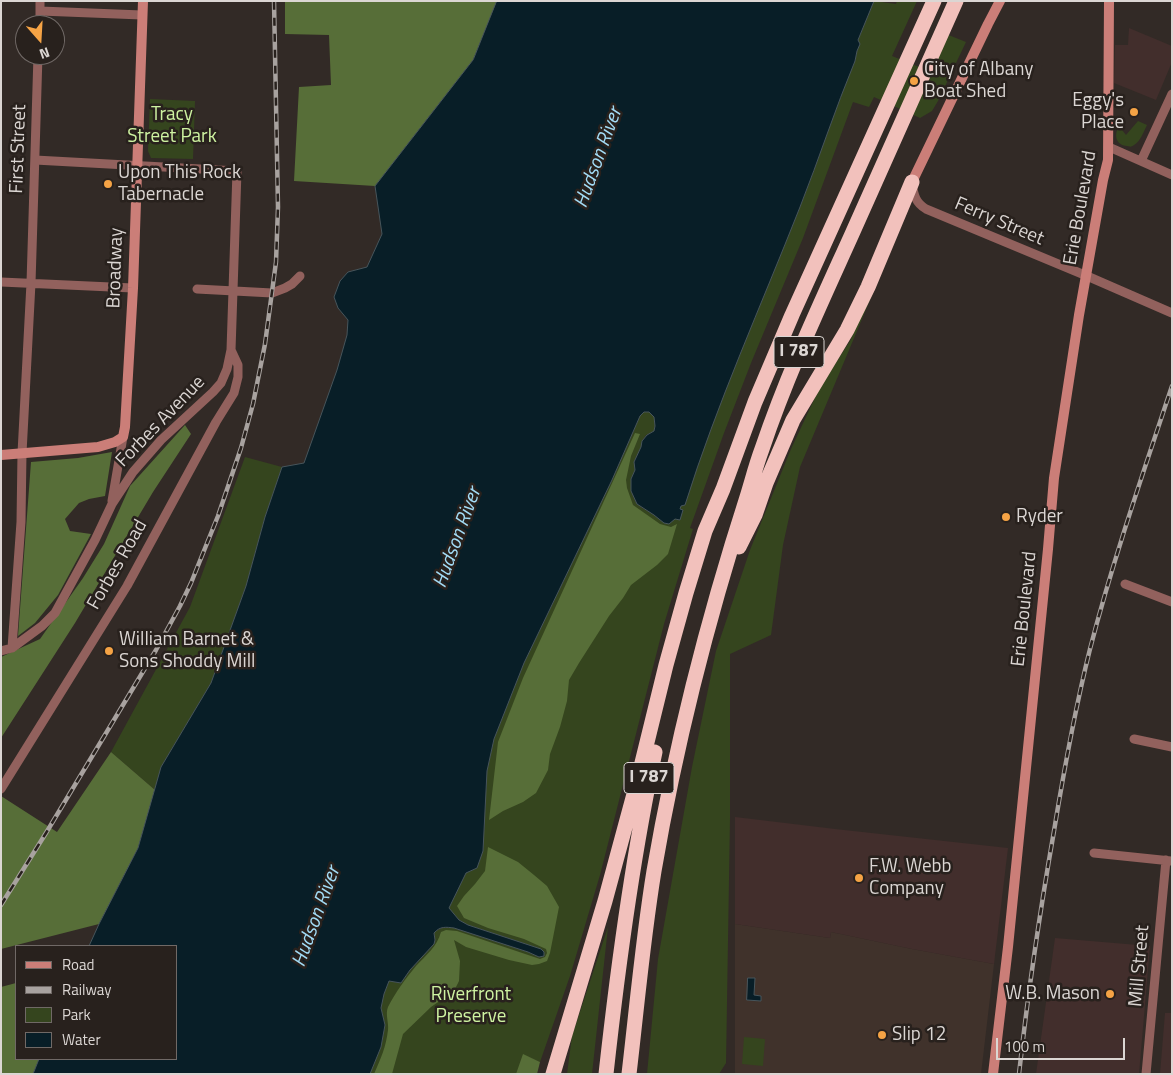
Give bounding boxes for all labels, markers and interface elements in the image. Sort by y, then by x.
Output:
north arrow [15,15,65,65]
text: N [37,42,53,65]
place label: City of Albany Boat Shed [924,59,1034,103]
marker: City of Albany Boat Shed [908,75,920,87]
place label: Eggy's Place [1072,90,1124,134]
street label: First Street [6,104,32,194]
park label: Tracy Street Park [127,104,217,148]
water label: Hudson River [570,105,628,211]
marker: Eggy's Place [1128,106,1140,118]
street label: Erie Boulevard [1060,149,1102,267]
place label: Upon This Rock Tabernacle [118,162,241,206]
marker: Upon This Rock Tabernacle [102,178,114,190]
street label: Ferry Street [951,193,1047,251]
street label: Broadway [103,227,129,309]
road number: I 787 [774,337,824,368]
street label: Forbes Avenue [112,372,210,472]
water label: Hudson River [429,485,487,591]
place label: Ryder [1016,506,1063,528]
marker: Ryder [1000,511,1012,523]
street label: Forbes Road [83,516,153,614]
street label: Erie Boulevard [1008,550,1042,668]
place label: William Barnet & Sons Shoddy Mill [119,629,255,673]
marker: William Barnet & Sons Shoddy Mill [103,645,115,657]
road number: I 787 [624,762,674,794]
place label: F.W. Webb Company [869,856,952,900]
water label: Hudson River [288,864,346,970]
marker: F.W. Webb Company [853,872,865,884]
street label: Mill Street [1125,924,1155,1008]
legend [15,945,178,1060]
text: Road [62,953,94,976]
text: Railway [62,978,112,1001]
place label: W.B. Mason [1005,983,1100,1005]
park label: Riverfront Preserve [431,984,511,1028]
marker: W.B. Mason [1104,988,1116,1000]
text: Park [62,1003,91,1026]
place label: Slip 12 [892,1024,946,1046]
text: Water [62,1028,101,1051]
scale bar [998,1028,1127,1060]
marker: Slip 12 [876,1029,888,1041]
text: 100 m [1004,1035,1045,1058]

